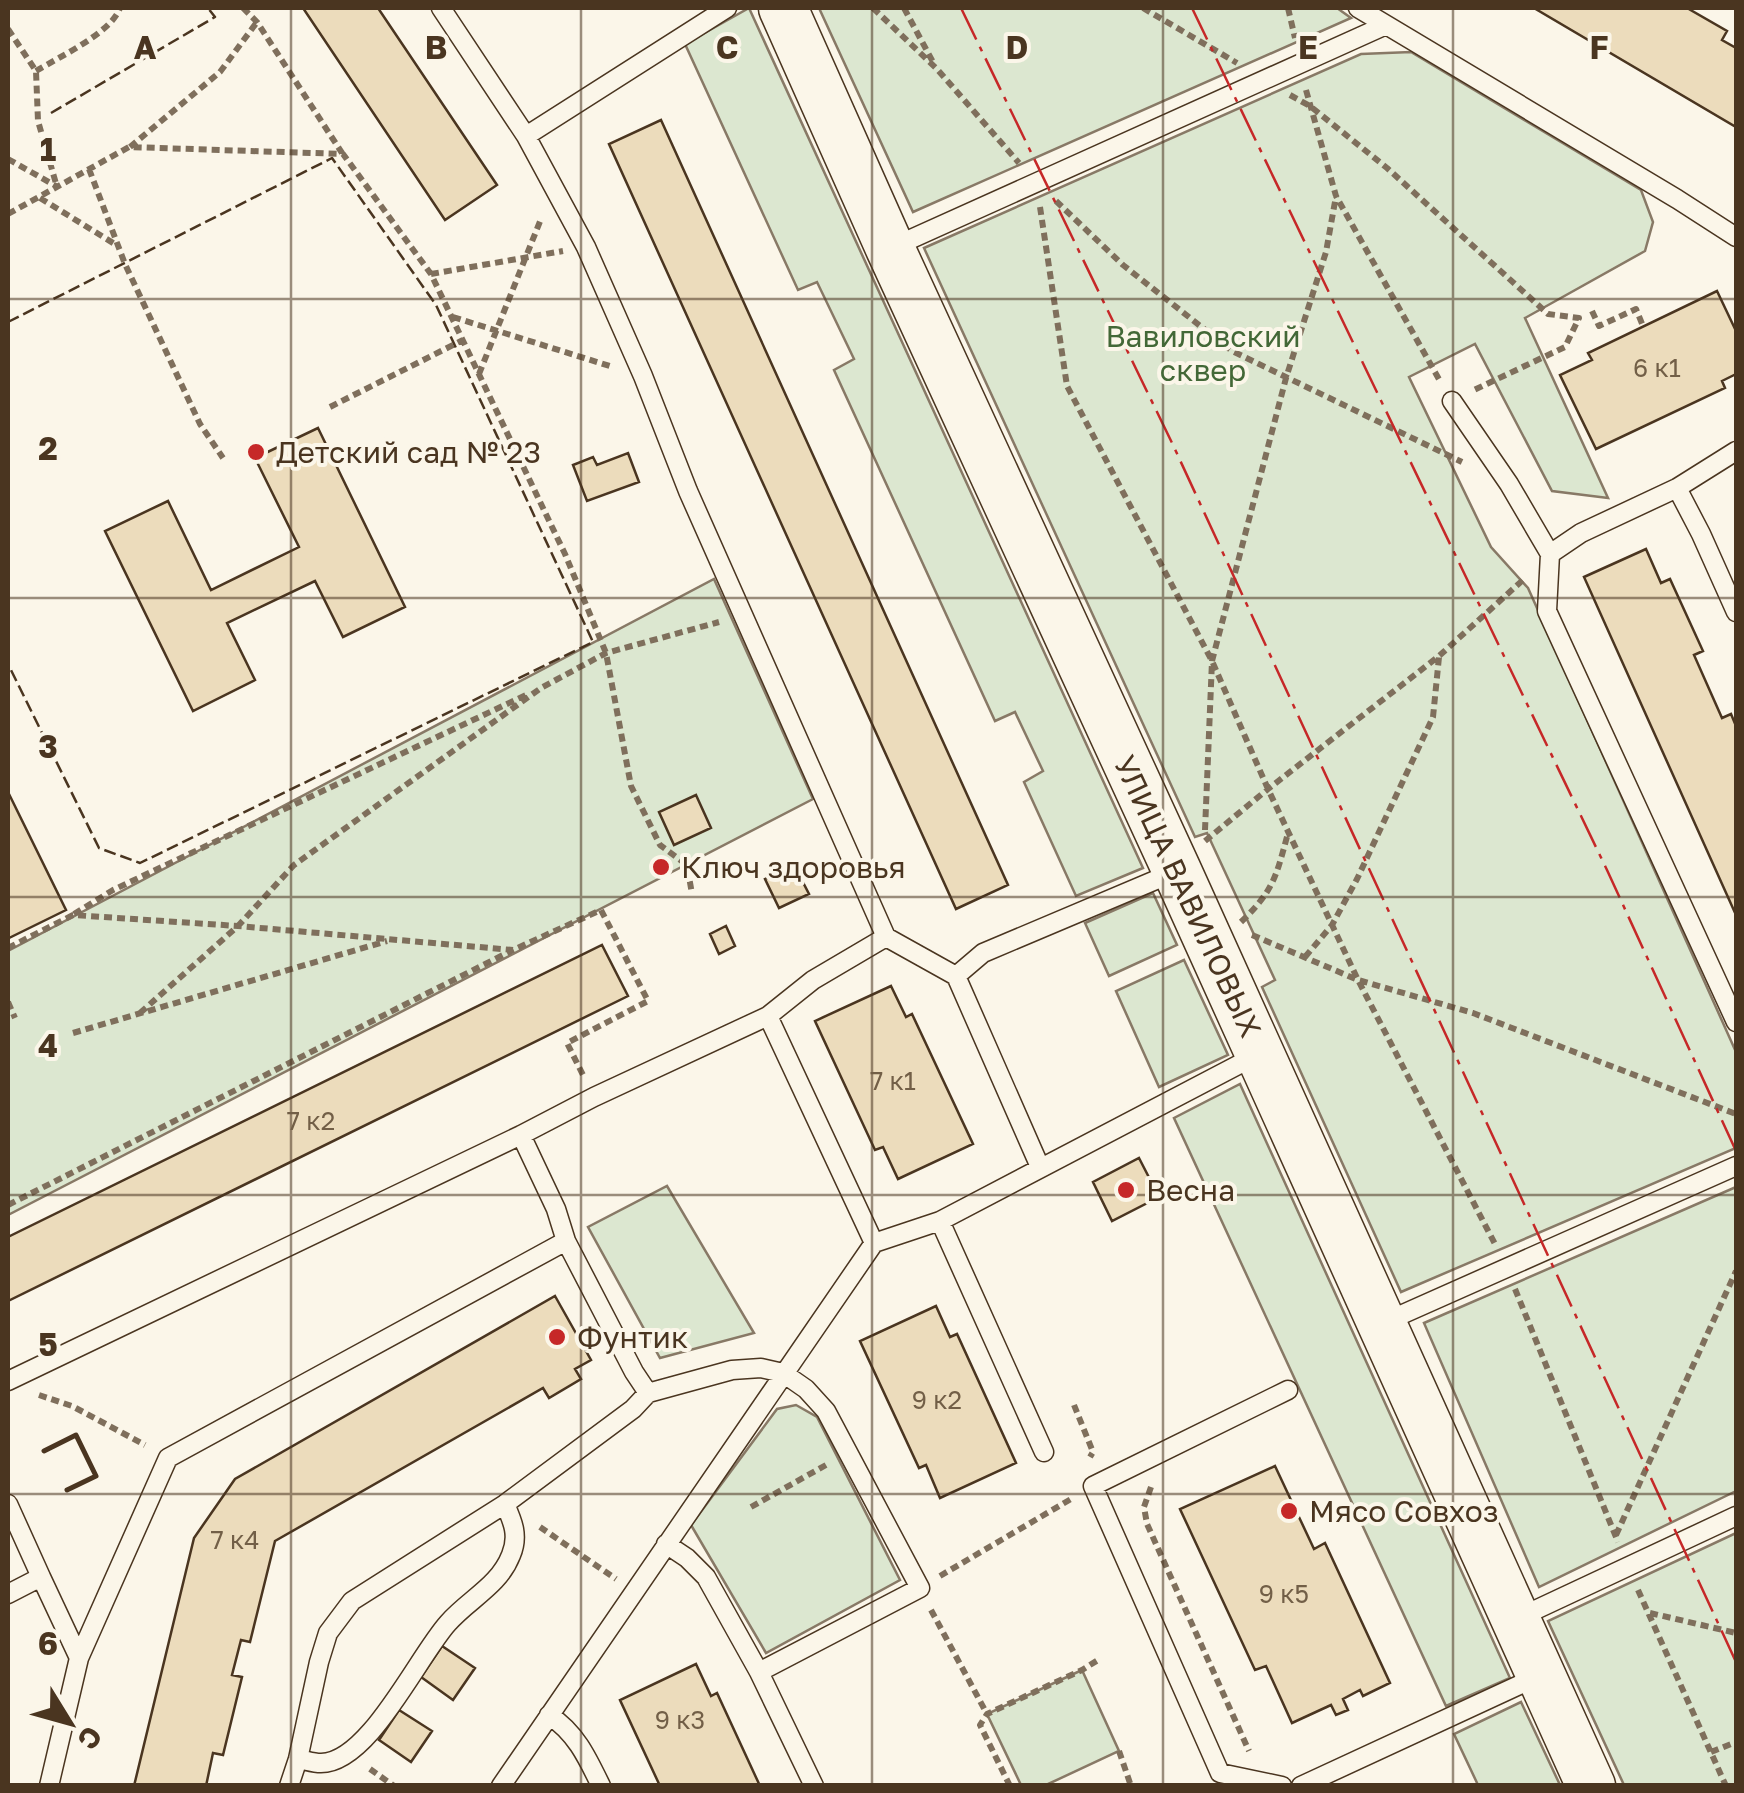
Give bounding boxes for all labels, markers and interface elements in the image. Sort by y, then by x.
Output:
text: A [134,28,157,66]
text: B [425,28,447,66]
text: C [716,28,738,66]
text: D [1006,28,1028,66]
text: E [1298,28,1318,66]
text: F [1589,28,1609,66]
text: 1 [40,130,56,168]
park label: Вавиловский сквер [1106,318,1301,388]
house number: 6 к1 [1633,352,1681,383]
text: 2 [38,429,58,467]
place label: Детский сад № 23 [276,434,541,470]
marker: Детский сад № 23 [245,441,267,463]
text: 3 [38,727,58,765]
street label: УЛИЦА ВАВИЛОВЫХ [1107,749,1269,1043]
place label: Ключ здоровья [681,849,906,885]
marker: Ключ здоровья [650,856,672,878]
text: 4 [38,1026,58,1064]
house number: 7 к1 [870,1065,916,1096]
house number: 7 к2 [287,1105,335,1136]
place label: Весна [1146,1172,1235,1208]
marker: Весна [1115,1179,1137,1201]
place label: Фунтик [577,1319,688,1355]
text: 5 [38,1325,58,1363]
marker: Фунтик [546,1326,568,1348]
house number: 9 к2 [912,1384,962,1415]
place label: Мясо Совхоз [1309,1493,1498,1529]
marker: Мясо Совхоз [1278,1500,1300,1522]
house number: 7 к4 [210,1524,260,1555]
house number: 9 к5 [1259,1578,1309,1609]
text: 6 [38,1624,58,1662]
north arrow [20,1673,120,1773]
house number: 9 к3 [655,1704,705,1735]
text: С [71,1720,110,1756]

